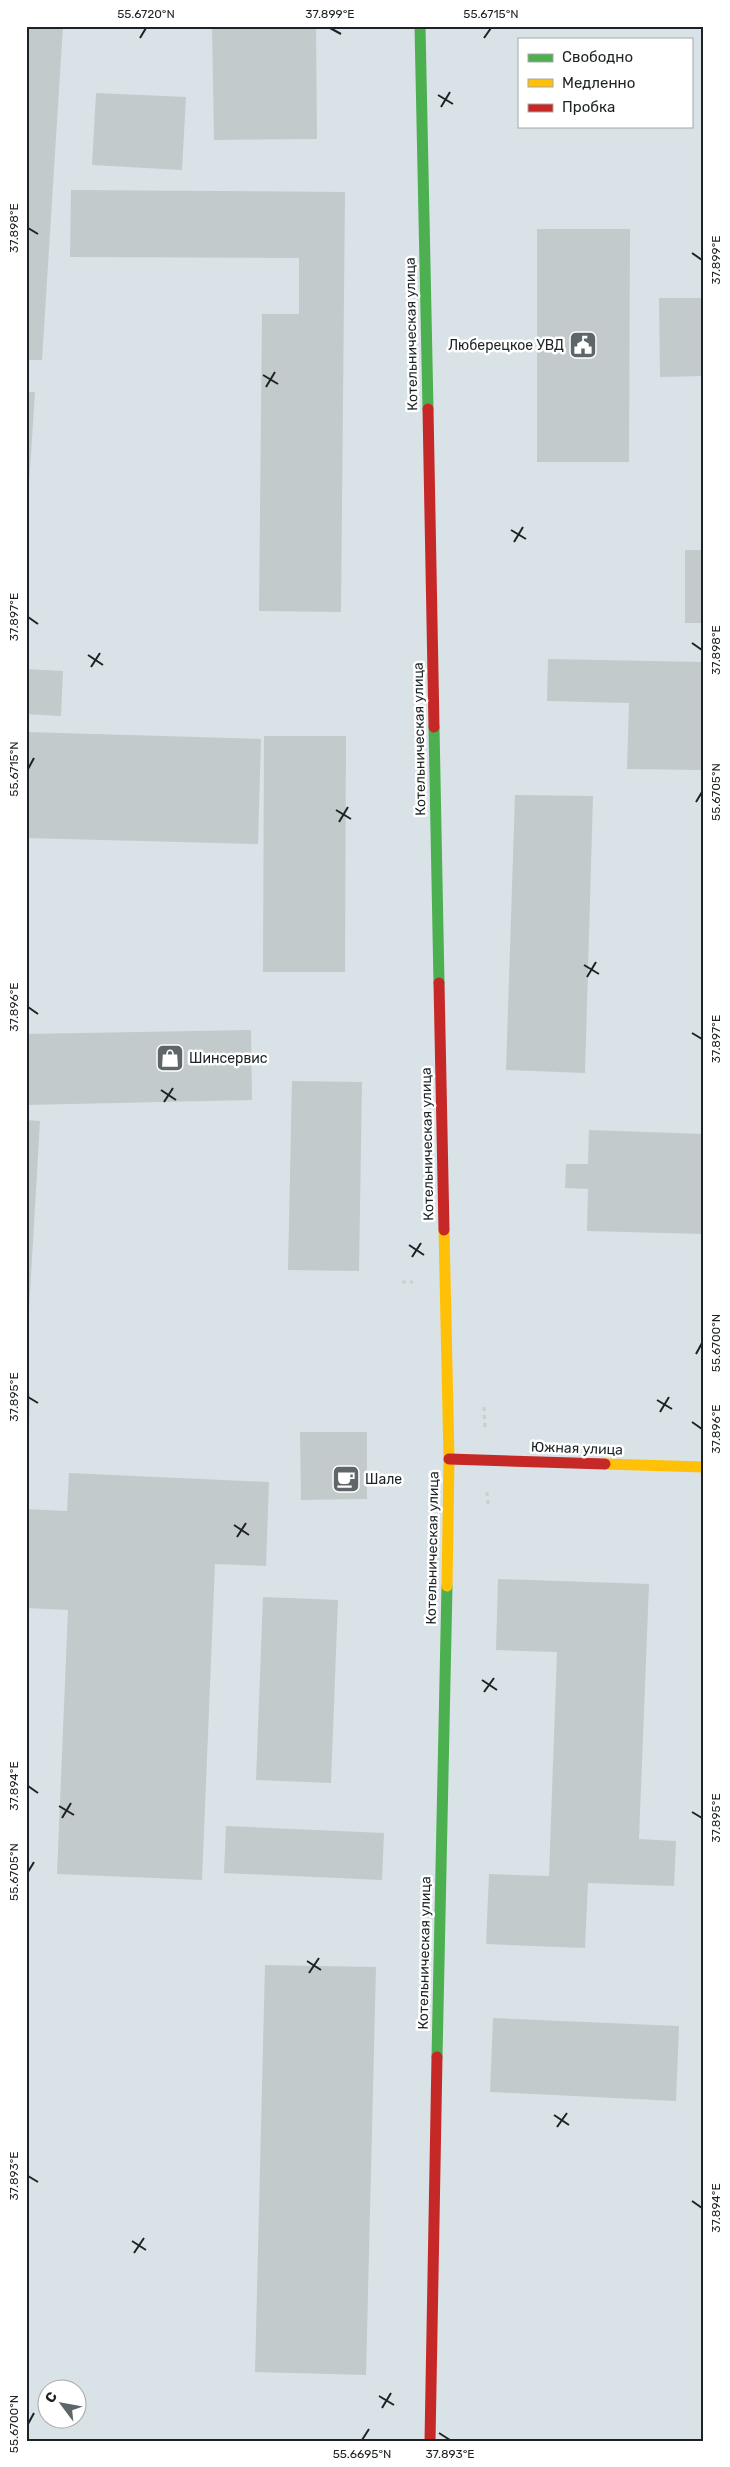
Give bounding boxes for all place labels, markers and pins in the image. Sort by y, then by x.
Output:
public building icon: Люберецкое УВД [568,330,598,360]
place label: Люберецкое УВД [448,337,564,354]
shop icon: Шинсервис [155,1043,185,1073]
place label: Шинсервис [189,1050,268,1067]
cafe icon: Шале [331,1464,361,1494]
place label: Шале [365,1471,402,1488]

